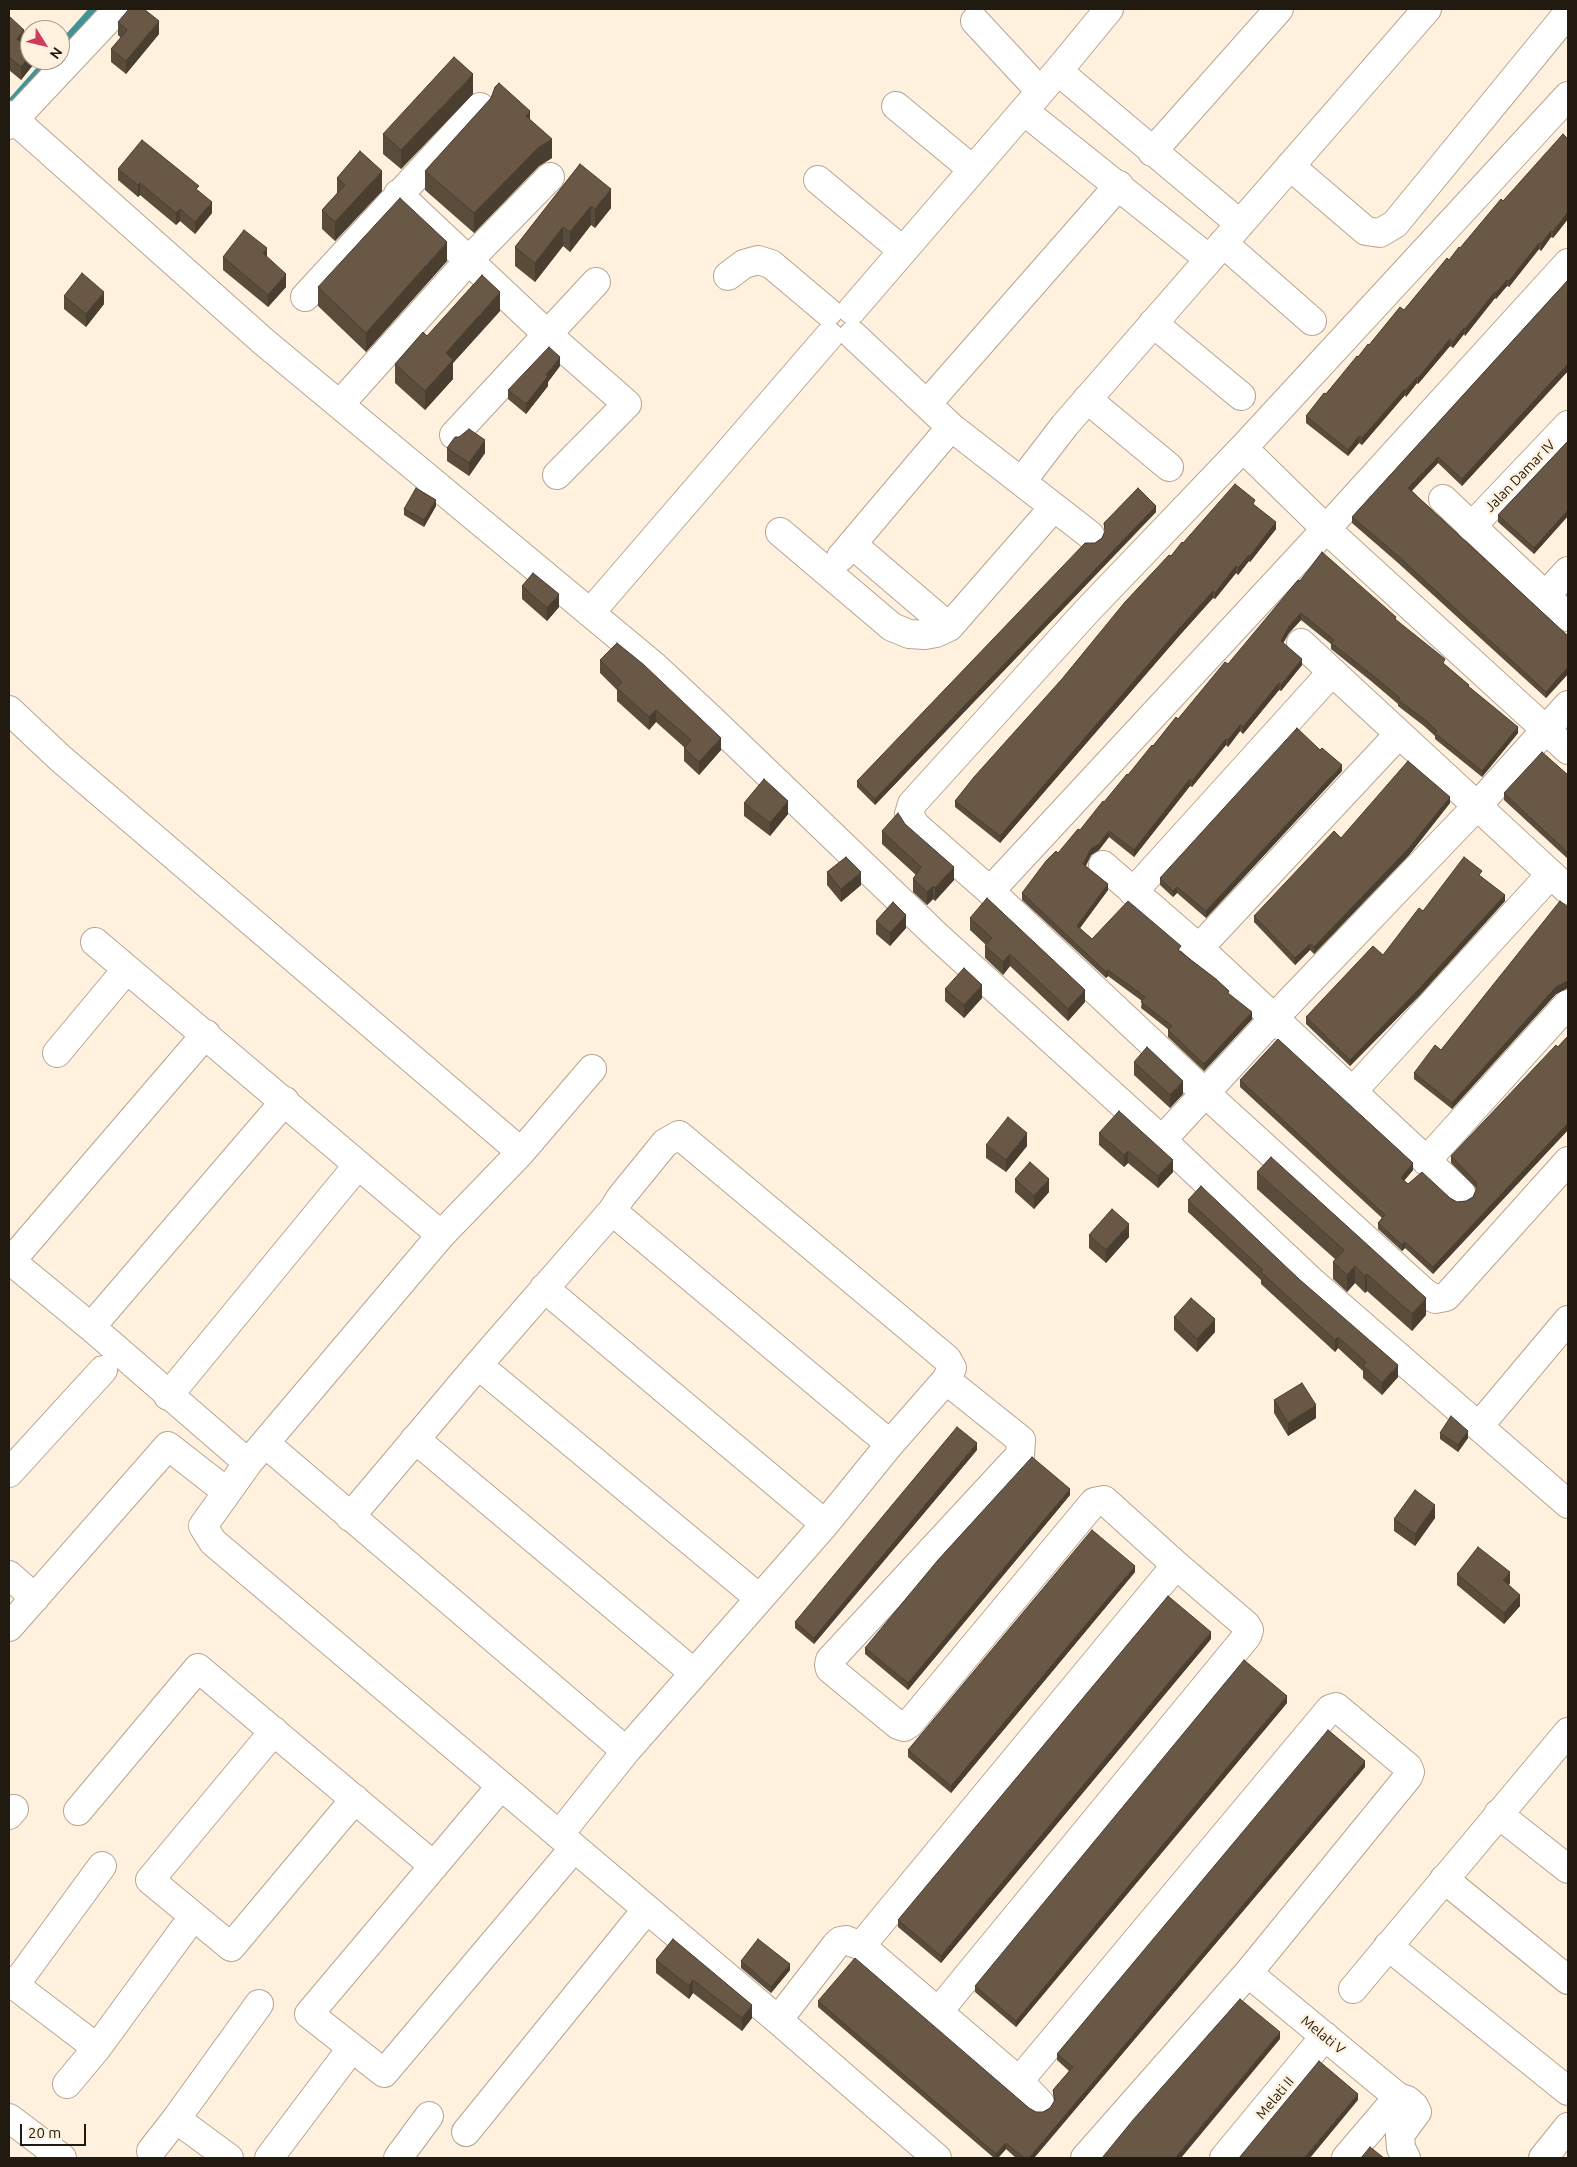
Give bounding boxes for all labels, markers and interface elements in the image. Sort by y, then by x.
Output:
north arrow [20,20,70,70]
text: N [47,44,66,62]
street label: Jalan Damar IV [1481,437,1559,515]
street label: Melati V [1298,2012,1348,2058]
street label: Melati II [1252,2073,1298,2123]
scale bar [22,2114,89,2146]
text: 20 m [28,2124,61,2141]

